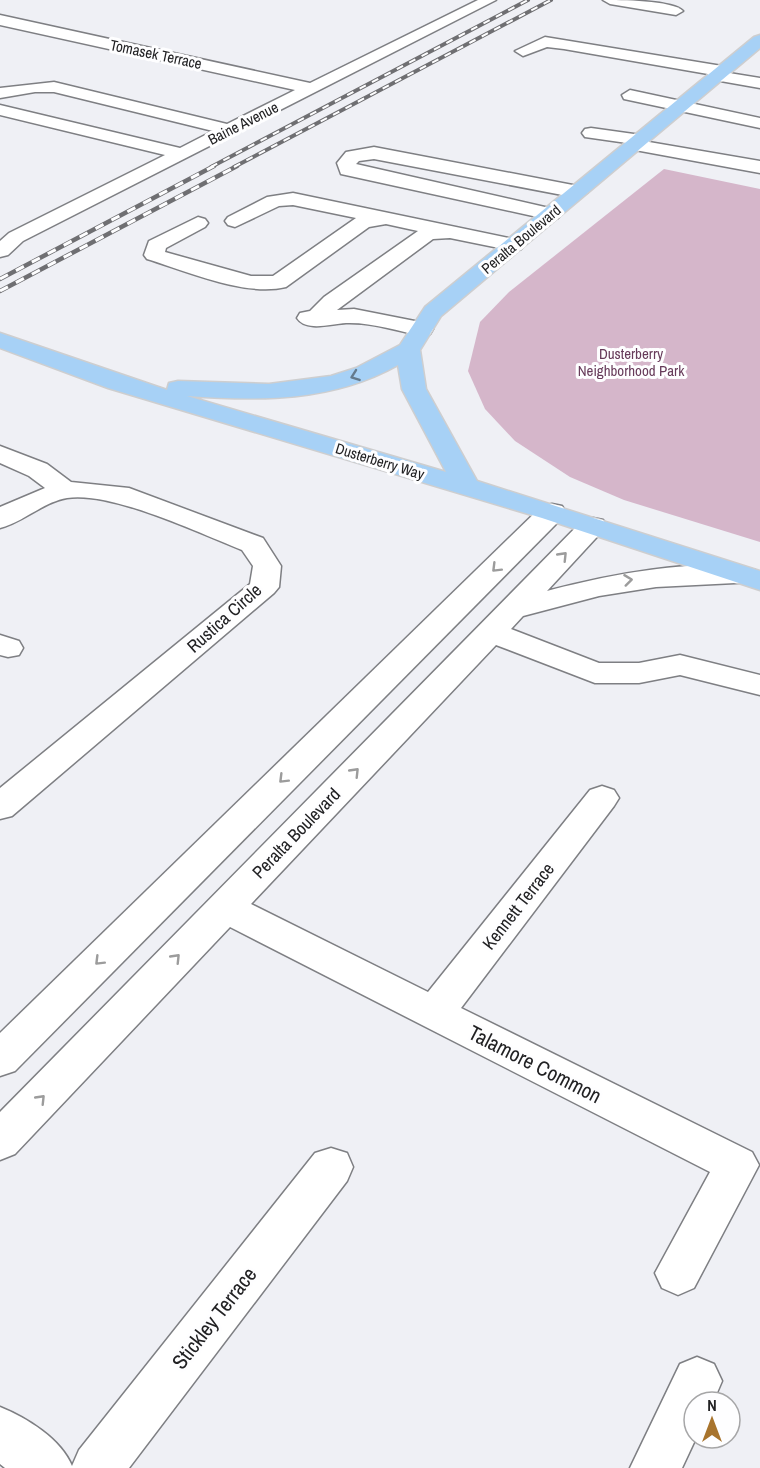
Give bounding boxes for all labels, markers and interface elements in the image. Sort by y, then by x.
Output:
street label: Tomasek Terrace [108,34,204,74]
street label: Baine Avenue [204,96,282,150]
street label: Peralta Boulevard [477,200,565,278]
park label: Dusterberry Neighborhood Park [578,343,685,381]
one-way arrow [350,368,361,381]
street label: Dusterberry Way [333,438,428,485]
one-way arrow [555,553,566,564]
one-way arrow [492,561,502,572]
one-way arrow [624,574,633,587]
street label: Rustica Circle [181,578,267,658]
one-way arrow [348,769,359,779]
one-way arrow [279,772,290,783]
street label: Peralta Boulevard [246,782,346,884]
street label: Kennett Terrace [476,857,560,955]
one-way arrow [96,953,107,964]
one-way arrow [169,955,180,965]
street label: Talamore Common [463,1018,607,1110]
one-way arrow [33,1095,44,1106]
street label: Stickley Terrace [165,1261,263,1375]
north arrow [682,1390,742,1450]
text: N [707,1394,717,1416]

